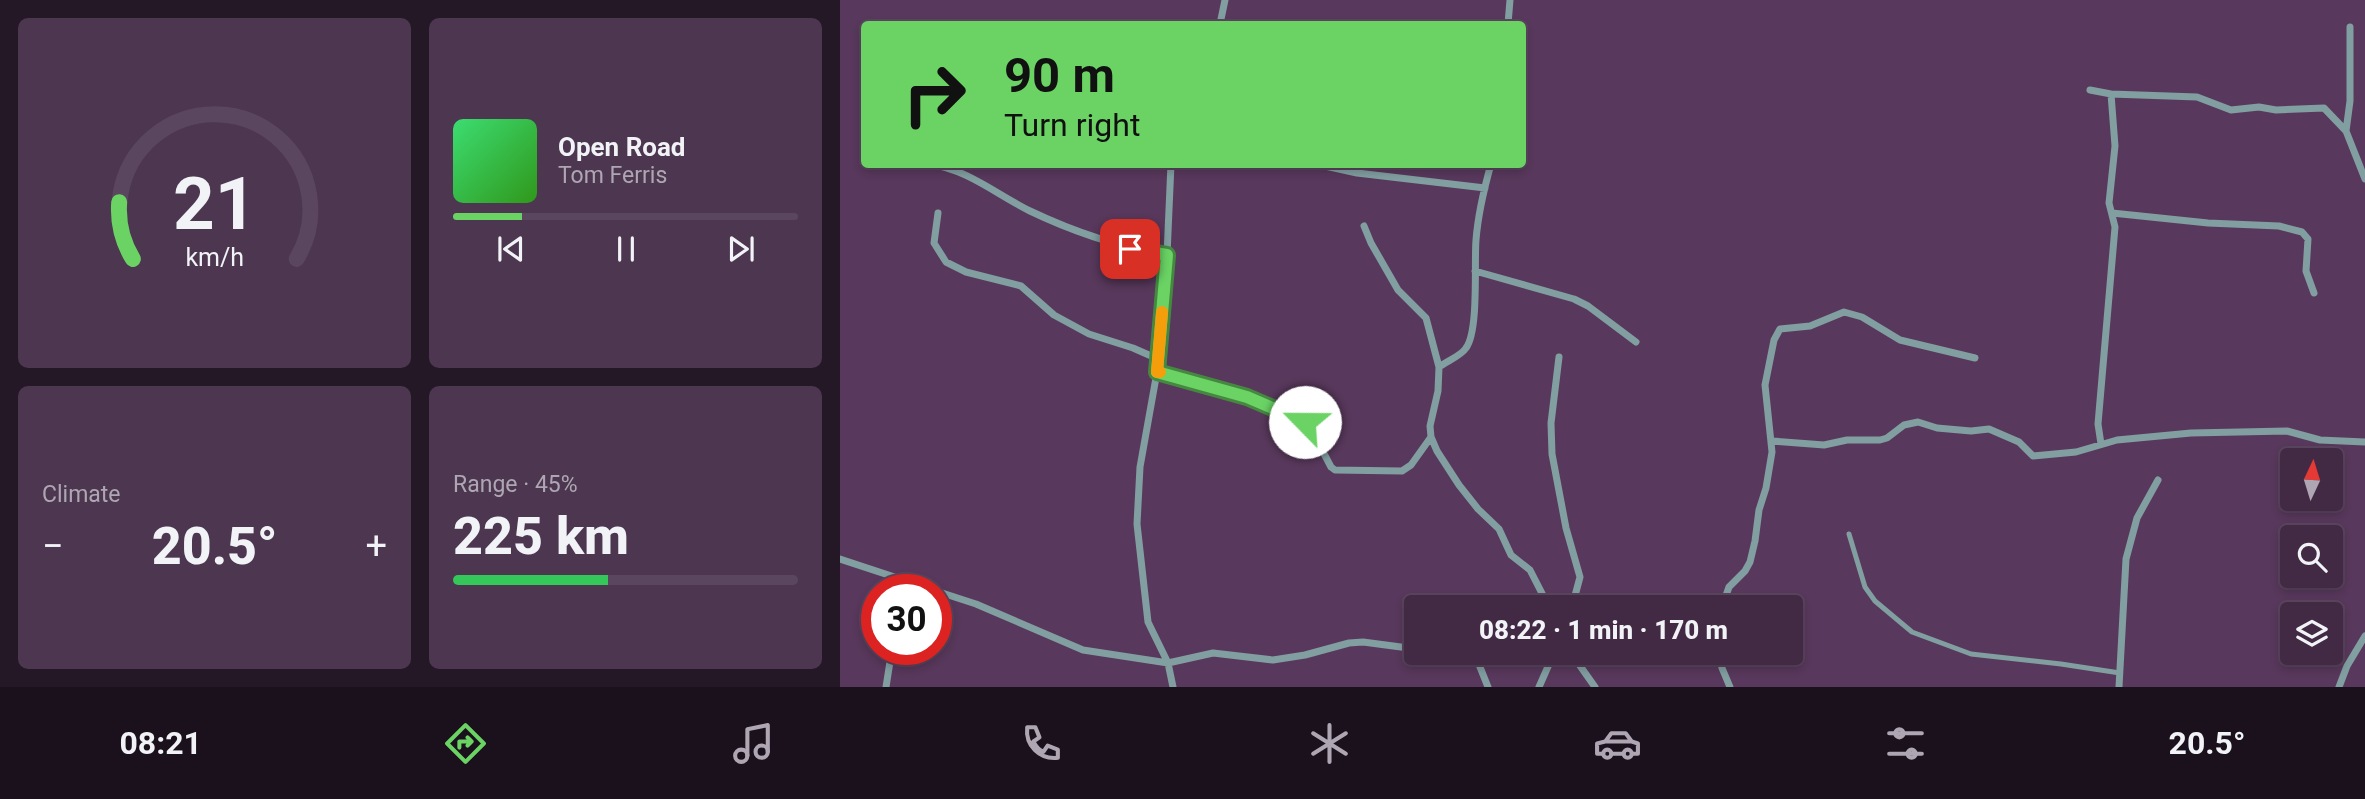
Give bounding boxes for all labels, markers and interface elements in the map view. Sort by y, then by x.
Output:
text: 90 m [1004,47,1115,104]
icon: right [889,49,980,140]
text: Turn right [1004,106,1140,144]
text: Open Road [558,132,686,162]
text: 21 [173,162,256,248]
text: Tom Ferris [558,162,667,189]
pin [1100,219,1160,279]
icon: previous [492,230,530,268]
icon: pause [607,230,645,268]
icon: next [722,230,760,268]
icon: arrive [1111,230,1149,268]
text: km/h [185,243,244,272]
position arrow [1268,385,1342,459]
north arrow [2280,448,2343,511]
map controls [2280,448,2343,665]
text: Range · 45% [453,471,578,498]
text: Climate [42,481,121,508]
text: 225 km [453,506,629,567]
text: 20.5° [152,516,278,577]
text: − [42,524,64,568]
text: + [365,524,387,568]
button: search [2280,525,2343,588]
speed limit sign: 30 [861,574,952,665]
button: layers [2280,602,2343,665]
text: 08:22 · 1 min · 170 m [1479,615,1728,645]
icon: directions [441,719,490,768]
icon: music [729,719,778,768]
icon: phone [1017,719,1066,768]
icon: climate [1305,719,1354,768]
icon: car [1593,719,1642,768]
icon: filters [1881,719,1930,768]
text: 08:21 [119,724,202,762]
text: 20.5° [2169,724,2245,762]

